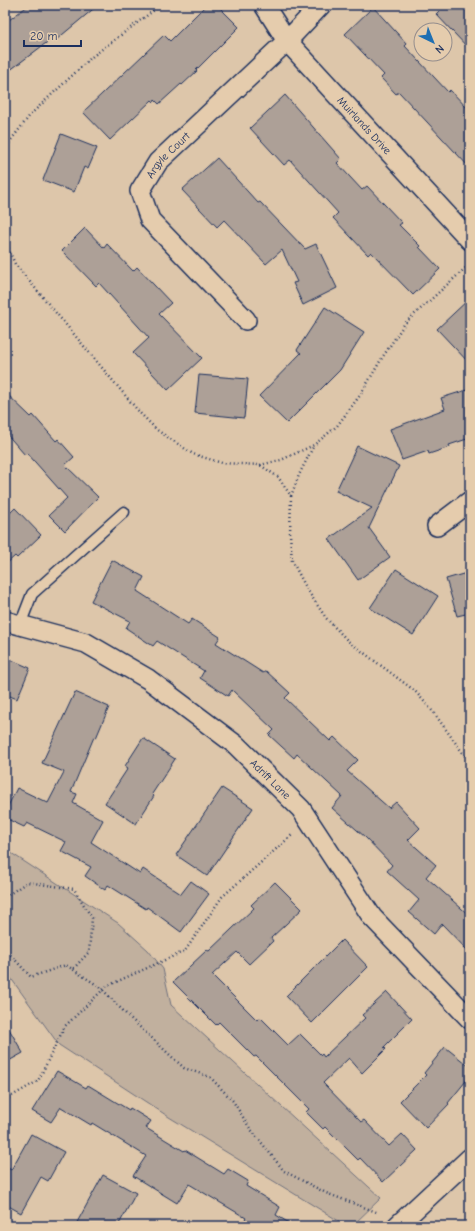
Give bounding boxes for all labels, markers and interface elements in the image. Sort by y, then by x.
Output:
scale bar [24,22,81,48]
north arrow [413,22,453,62]
text: 20 m [30,29,58,43]
text: N [432,42,447,56]
street label: Muirlands Drive [335,94,394,157]
street label: Argyle Court [143,129,193,180]
street label: Adrift Lane [247,756,294,802]

